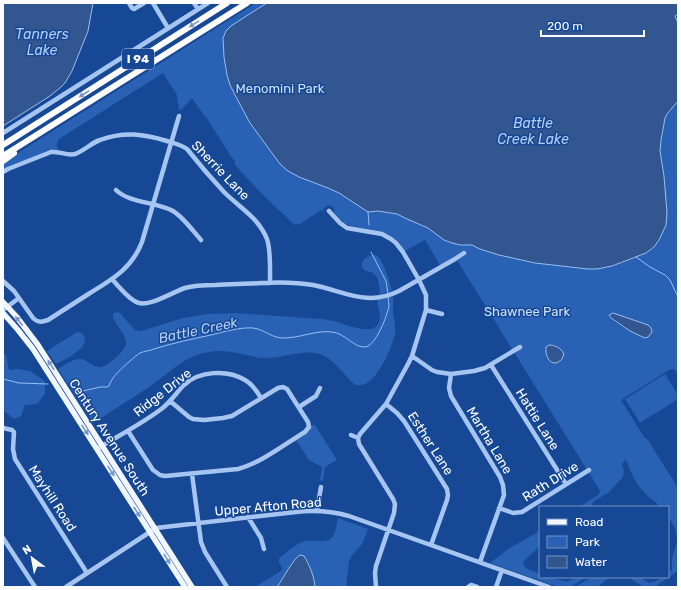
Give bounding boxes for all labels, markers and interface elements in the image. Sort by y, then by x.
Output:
scale bar [541,12,644,38]
text: 200 m [547,19,583,33]
one-way arrow [188,20,200,27]
water label: Tanners Lake [15,26,69,59]
road number: I 94 [122,49,154,69]
park label: Menomini Park [236,81,325,96]
one-way arrow [78,90,90,97]
water label: Battle Creek Lake [497,115,569,148]
street label: Sherrie Lane [189,138,253,203]
park label: Shawnee Park [484,304,570,319]
water label: Battle Creek [157,314,240,347]
one-way arrow [15,315,24,326]
one-way arrow [47,360,55,371]
street label: Ridge Drive [131,365,195,420]
street label: Century Avenue South [66,376,153,499]
street label: Hattie Lane [513,386,562,453]
street label: Martha Lane [464,404,515,476]
street label: Esther Lane [405,409,457,478]
one-way arrow [81,424,88,436]
street label: Rath Drive [520,458,581,505]
street label: Mayhill Road [26,462,80,534]
one-way arrow [107,465,114,476]
street label: Upper Afton Road [214,494,322,519]
legend [539,506,669,578]
one-way arrow [133,507,141,517]
text: Road [575,515,603,529]
text: Park [575,535,601,549]
north arrow [12,538,52,578]
text: N [20,542,34,558]
one-way arrow [163,554,171,564]
text: Water [575,555,607,569]

